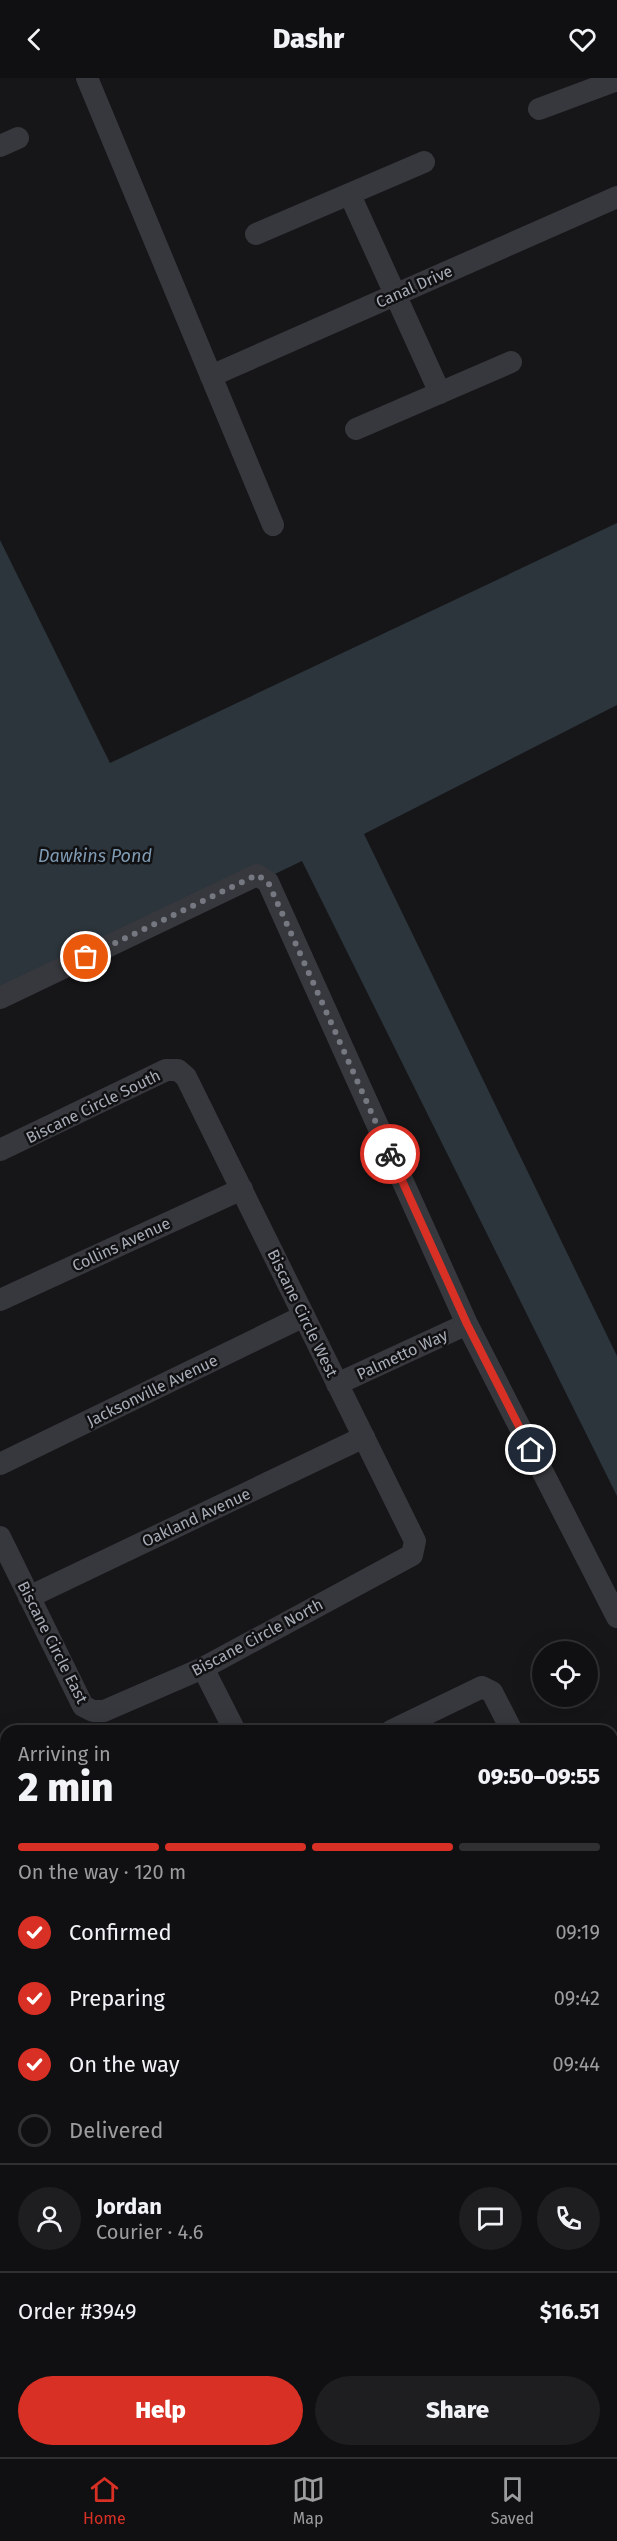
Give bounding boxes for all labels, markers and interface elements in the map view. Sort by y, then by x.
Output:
icon: back [18,23,51,56]
text: Dashr [273,23,344,55]
icon: heart [566,23,599,56]
street label: Canal Drive [373,261,455,312]
water label: Dawkins Pond [38,845,152,867]
pin [60,931,111,982]
icon: bag [69,940,102,973]
street label: Biscane Circle South [23,1066,164,1147]
courier [360,1124,420,1184]
icon: bike [374,1138,407,1171]
street label: Collins Avenue [69,1213,173,1275]
street label: Biscane Circle West [263,1246,342,1380]
street label: Palmetto Way [354,1325,451,1384]
street label: Jacksonville Avenue [84,1351,221,1430]
pin [505,1424,556,1475]
icon: home [514,1433,547,1466]
street label: Oakland Avenue [139,1484,253,1551]
street label: Biscane Circle East [13,1578,92,1707]
street label: Biscane Circle North [188,1595,326,1680]
map controls [532,1641,598,1707]
button: locate [532,1641,598,1707]
text: Arriving in [18,1742,111,1766]
text: 09:50–09:55 [478,1763,600,1790]
text: 2 min [18,1765,114,1811]
text: On the way · 120 m [18,1860,186,1884]
icon: check [18,1916,51,1949]
text: Confirmed [69,1919,172,1946]
text: 09:19 [555,1920,600,1944]
icon: check [18,1982,51,2015]
text: Preparing [69,1985,165,2012]
text: 09:42 [554,1986,600,2010]
icon: check [18,2048,51,2081]
text: On the way [69,2051,180,2078]
text: 09:44 [553,2052,600,2076]
text: Delivered [69,2117,164,2144]
button: person [18,2187,81,2250]
button: chat [459,2187,522,2250]
button: phone [537,2187,600,2250]
text: Jordan [96,2193,162,2220]
text: Courier · 4.6 [96,2220,203,2244]
text: Order #3949 [18,2298,137,2325]
text: $16.51 [540,2298,600,2325]
button: Help [18,2376,303,2445]
button: Share [315,2376,600,2445]
tab: Home [83,2473,126,2528]
tab: Map [292,2473,325,2528]
tab: Saved [491,2473,534,2528]

